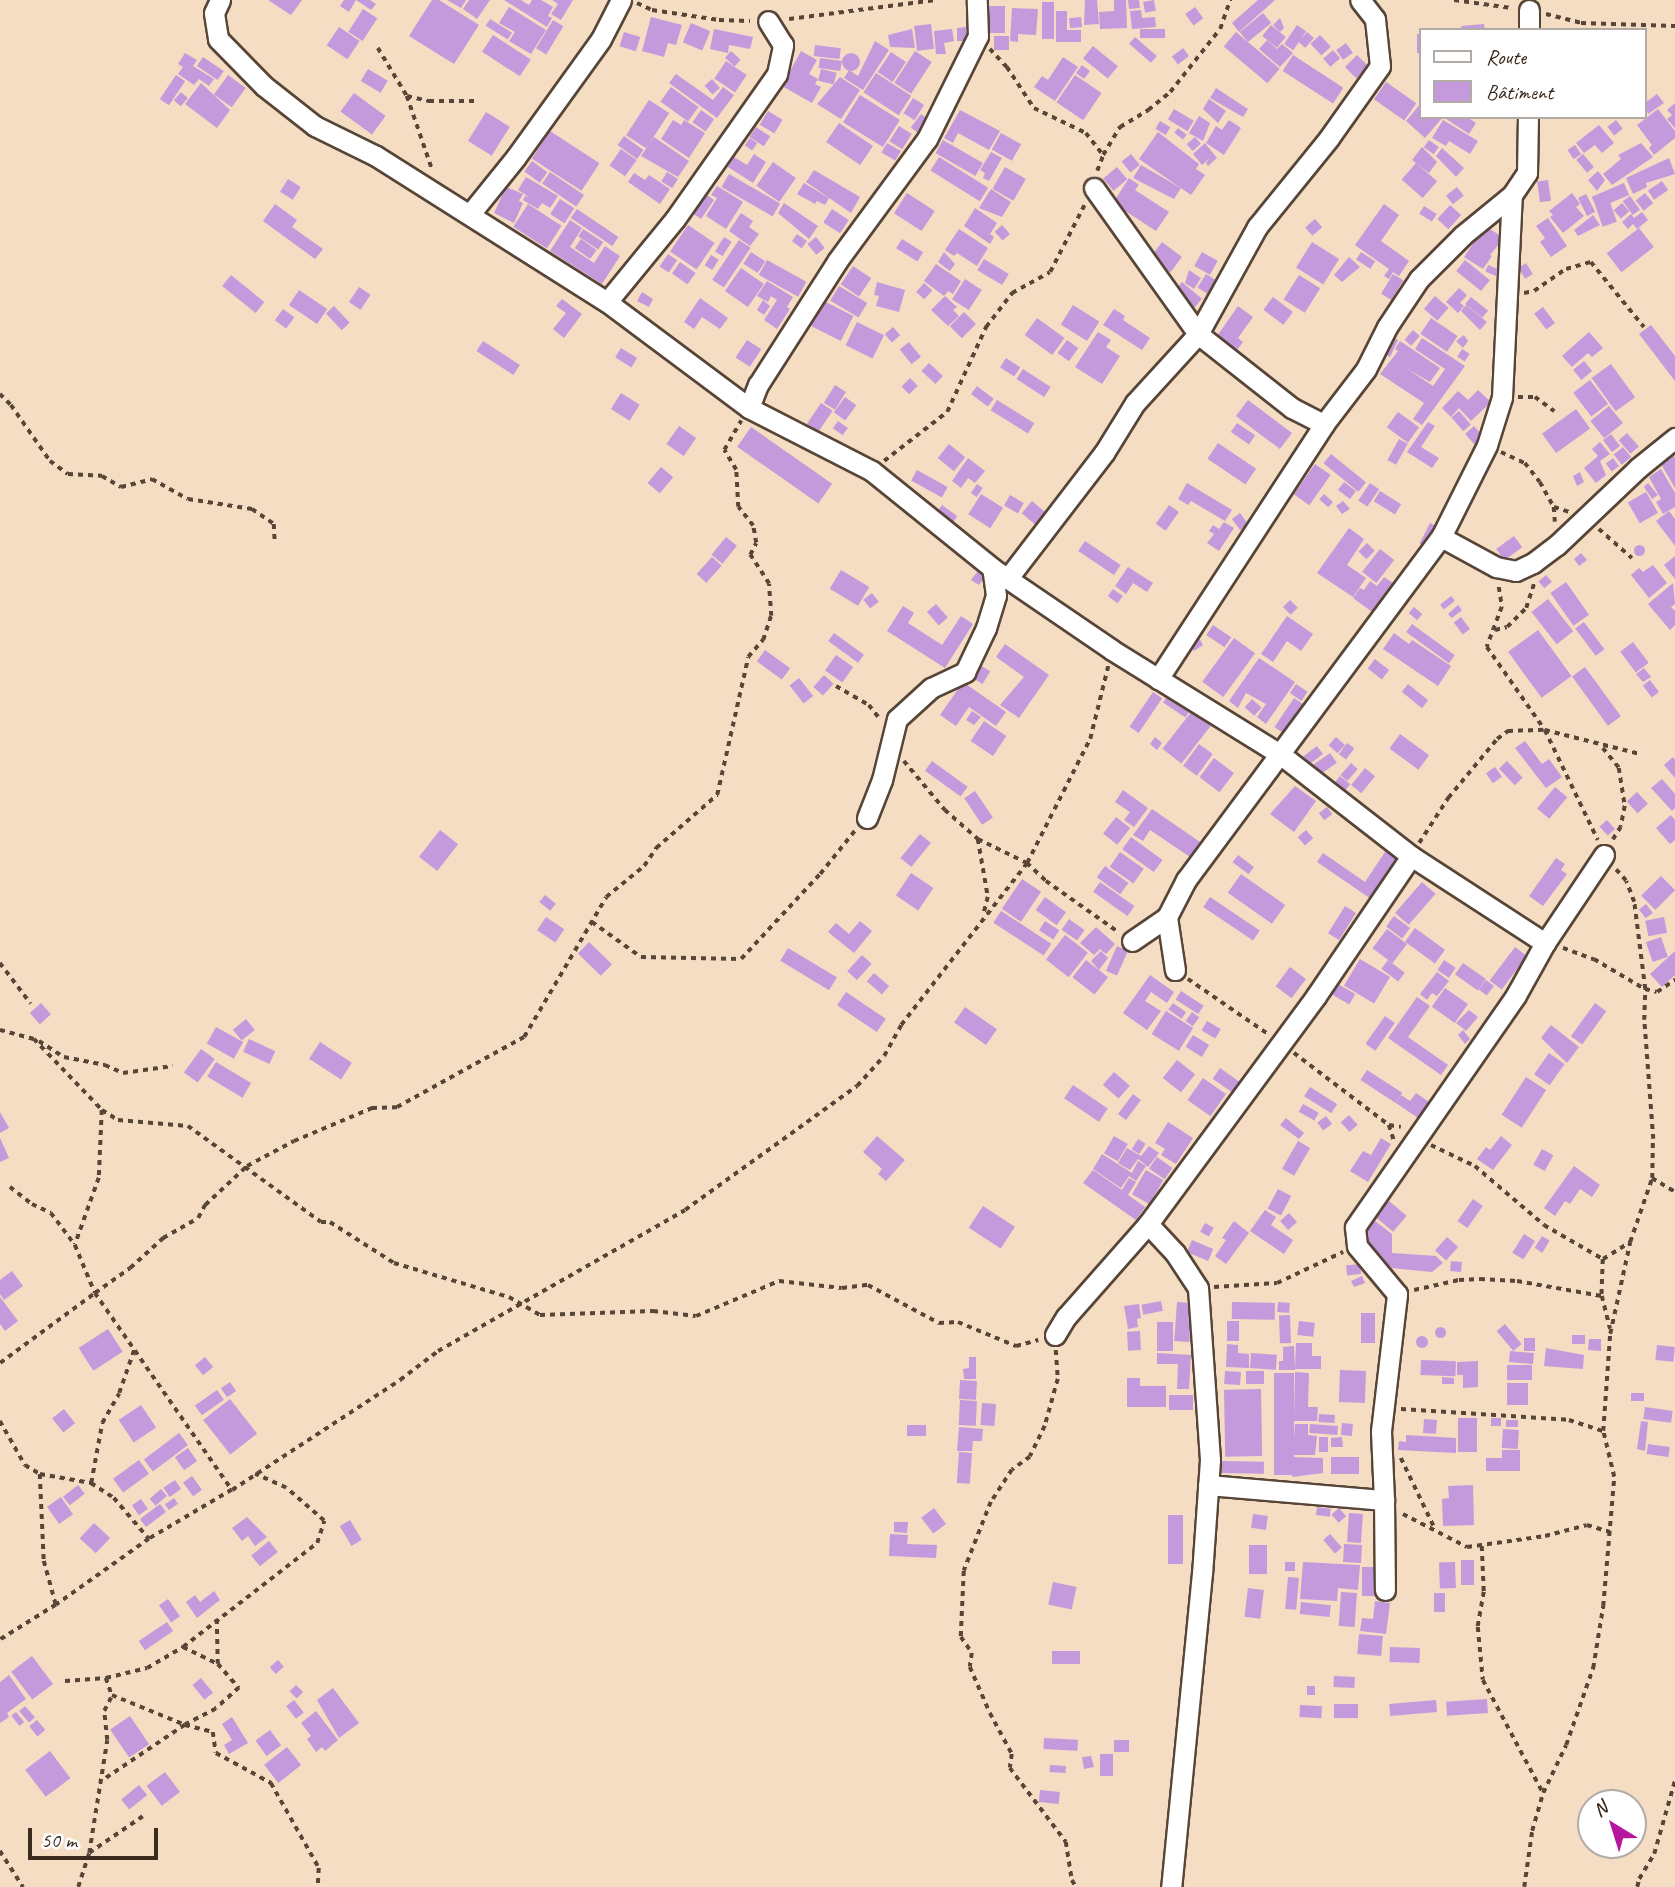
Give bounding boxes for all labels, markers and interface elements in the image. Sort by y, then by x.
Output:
legend [1420,28,1647,119]
text: Route [1486,44,1526,70]
text: Bâtiment [1486,79,1553,105]
north arrow [1577,1789,1647,1859]
text: N [1588,1796,1612,1822]
scale bar [32,1814,161,1858]
text: 50 m [41,1827,77,1853]

